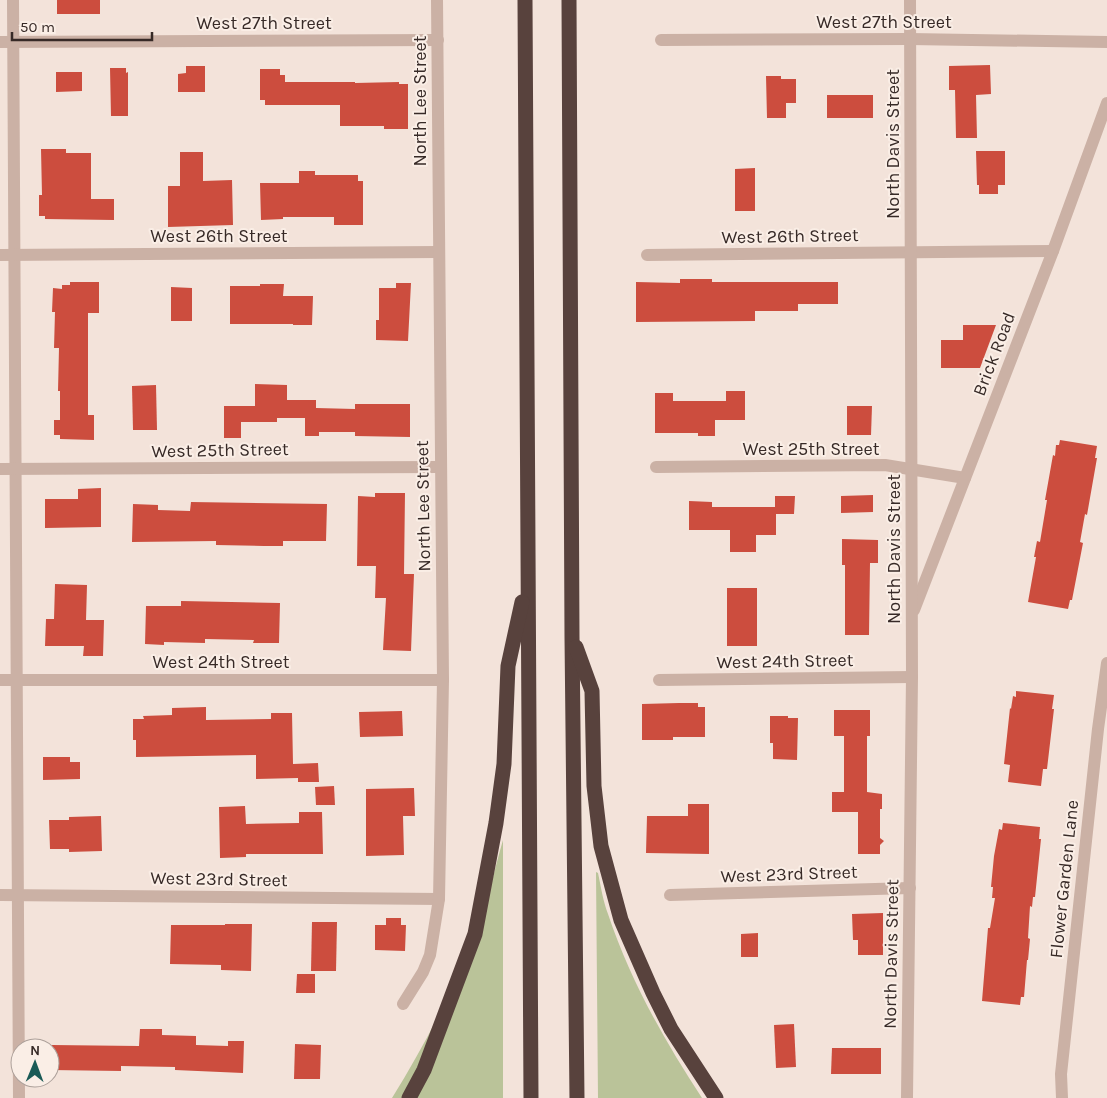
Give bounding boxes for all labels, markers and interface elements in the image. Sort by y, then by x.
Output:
scale bar [12,10,152,42]
street label: West 27th Street [816,11,952,33]
street label: West 27th Street [196,12,332,34]
text: 50 m [20,18,55,36]
street label: North Lee Street [409,35,431,167]
street label: North Davis Street [882,69,904,219]
street label: West 26th Street [721,224,859,248]
street label: West 26th Street [150,225,288,247]
street label: Brick Road [968,309,1020,399]
street label: West 25th Street [151,438,289,462]
street label: West 25th Street [742,438,880,460]
street label: North Lee Street [411,440,435,572]
street label: North Davis Street [883,474,905,624]
street label: West 24th Street [716,649,854,673]
street label: West 24th Street [152,651,290,673]
street label: Flower Garden Lane [1045,799,1083,959]
street label: West 23rd Street [720,861,858,887]
street label: West 23rd Street [150,867,288,891]
street label: North Davis Street [879,879,903,1029]
north arrow [10,1038,60,1088]
text: N [30,1042,40,1059]

